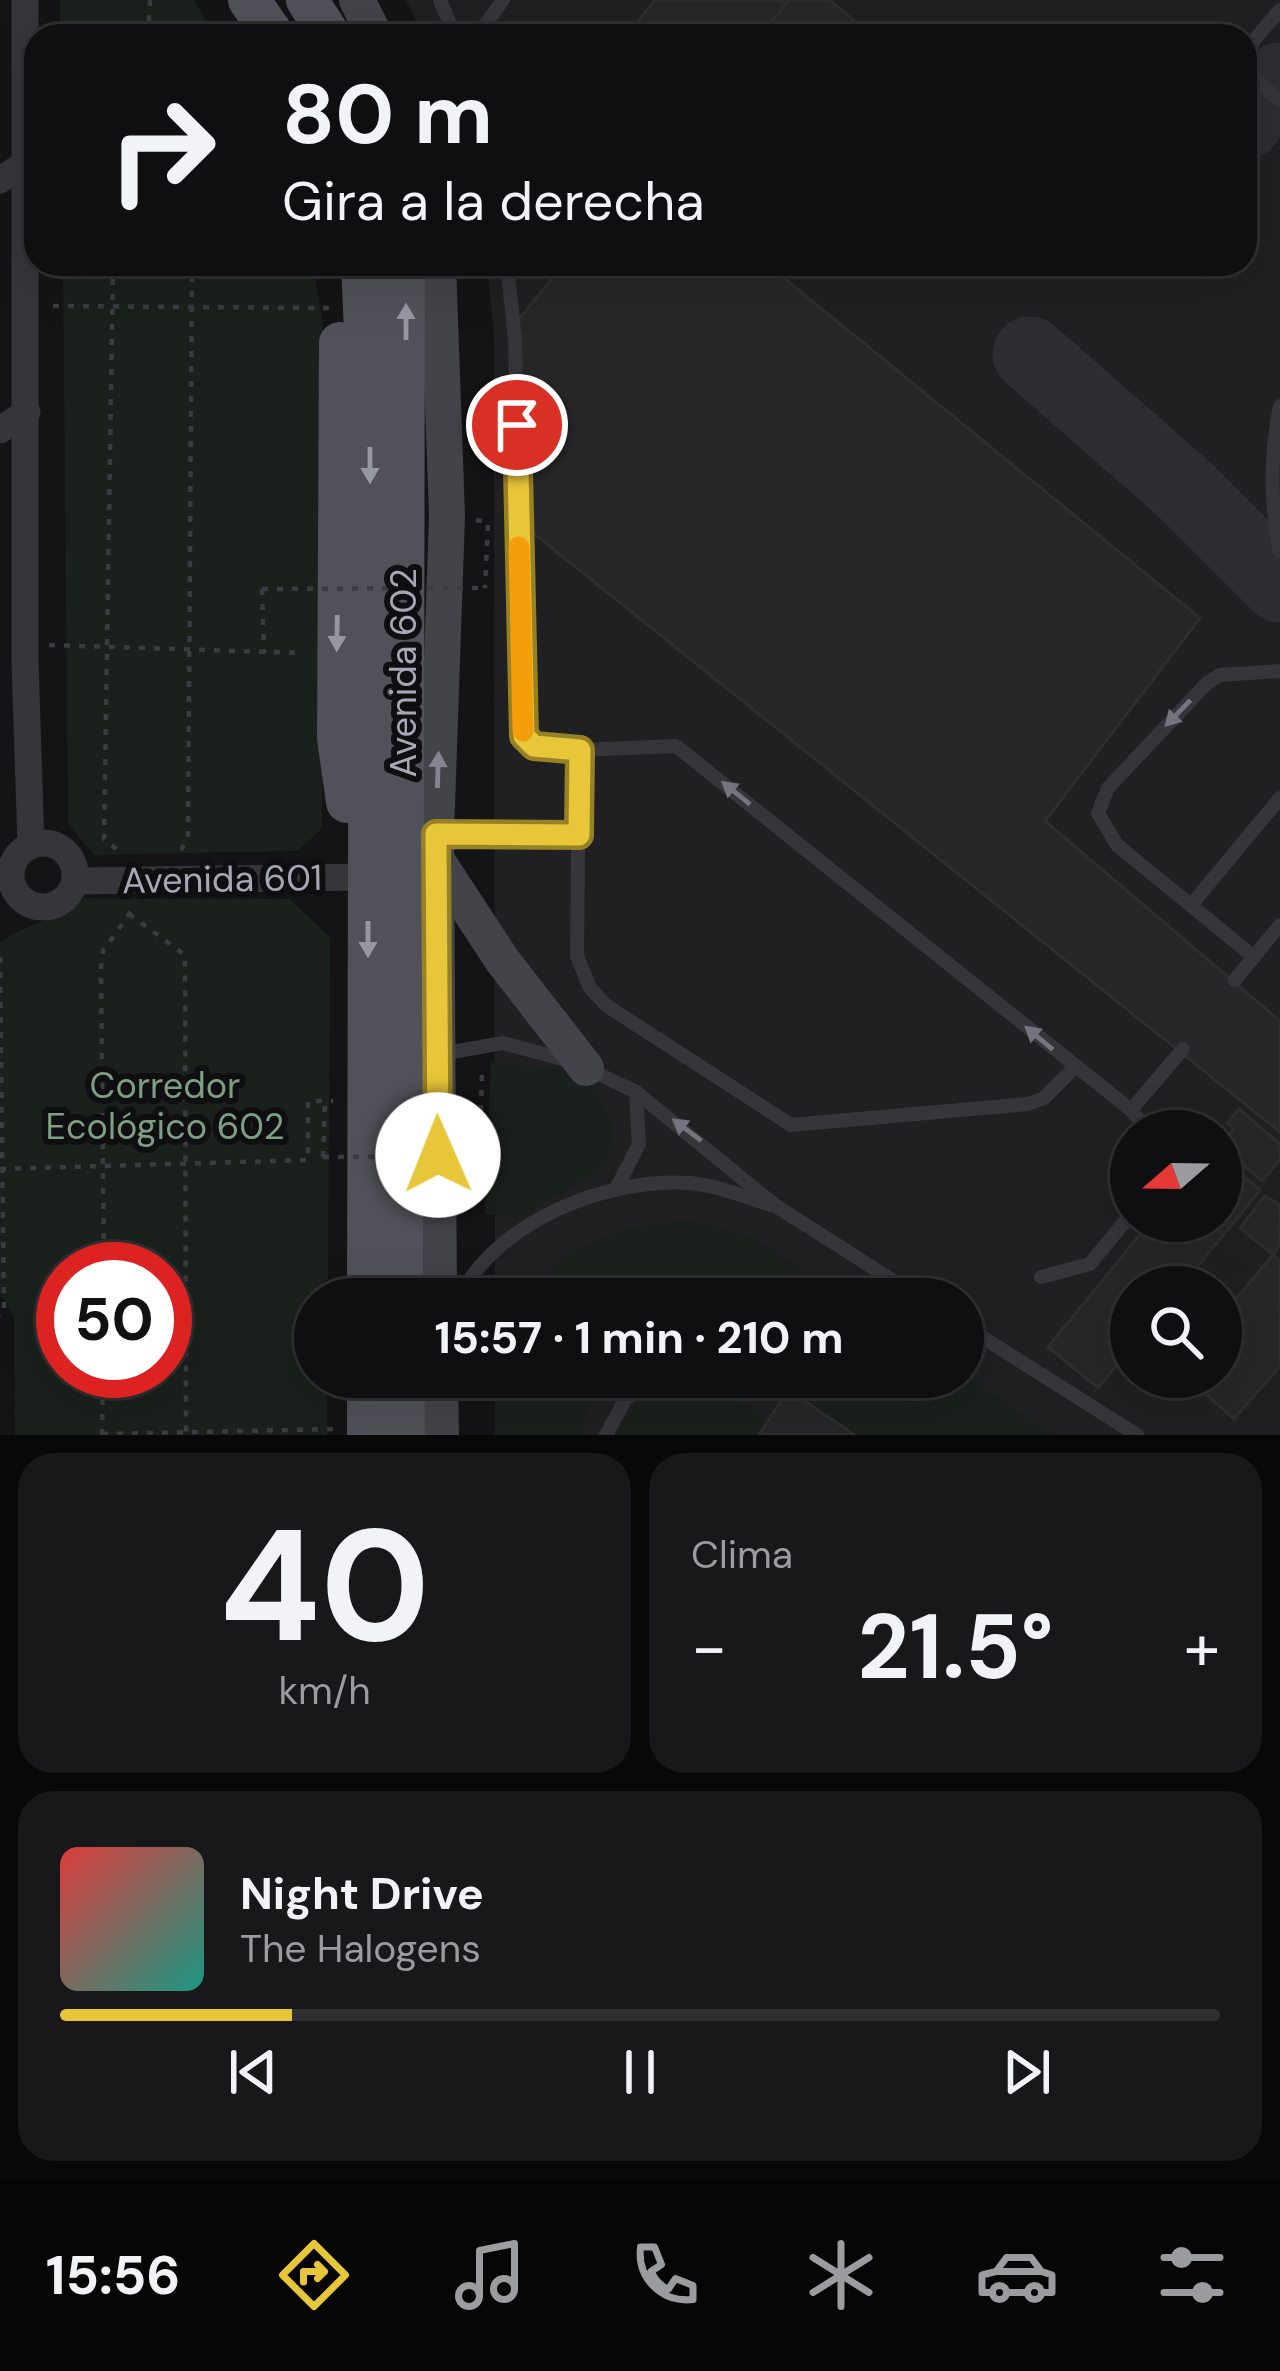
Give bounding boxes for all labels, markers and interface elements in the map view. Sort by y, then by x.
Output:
text: 80 m [282,60,493,169]
icon: right [84,72,240,228]
text: Gira a la derecha [282,166,705,237]
one-way arrow [396,302,415,340]
pin [466,374,568,476]
icon: arrive [484,392,550,458]
one-way arrow [360,447,380,485]
street label: Avenida 602 [380,568,427,778]
one-way arrow [328,615,347,653]
one-way arrow [1165,698,1193,727]
one-way arrow [429,750,448,788]
one-way arrow [721,781,752,806]
street label: Avenida 601 [122,854,322,904]
one-way arrow [358,921,378,959]
one-way arrow [1024,1025,1054,1052]
park label: Corredor Ecológico 602 [46,1062,284,1150]
position arrow [375,1092,501,1218]
north arrow [1110,1110,1242,1242]
map controls [1110,1110,1242,1398]
one-way arrow [671,1119,702,1143]
speed limit sign: 50 [36,1242,192,1398]
button: search [1110,1266,1242,1398]
text: 15:57 · 1 min · 210 m [435,1308,843,1367]
text: 40 [219,1485,430,1688]
text: Clima [691,1529,793,1580]
text: 21.5° [857,1589,1054,1706]
text: − [691,1605,727,1690]
text: + [1184,1605,1220,1690]
text: km/h [278,1665,371,1716]
text: Night Drive [240,1864,484,1923]
text: The Halogens [240,1923,481,1974]
icon: previous [220,2039,286,2105]
icon: pause [607,2039,673,2105]
icon: next [994,2039,1060,2105]
icon: directions [272,2233,356,2317]
icon: music [448,2233,532,2317]
icon: phone [623,2233,707,2317]
icon: climate [799,2233,883,2317]
icon: car [975,2233,1059,2317]
icon: filters [1150,2233,1234,2317]
text: 15:56 [46,2240,181,2311]

